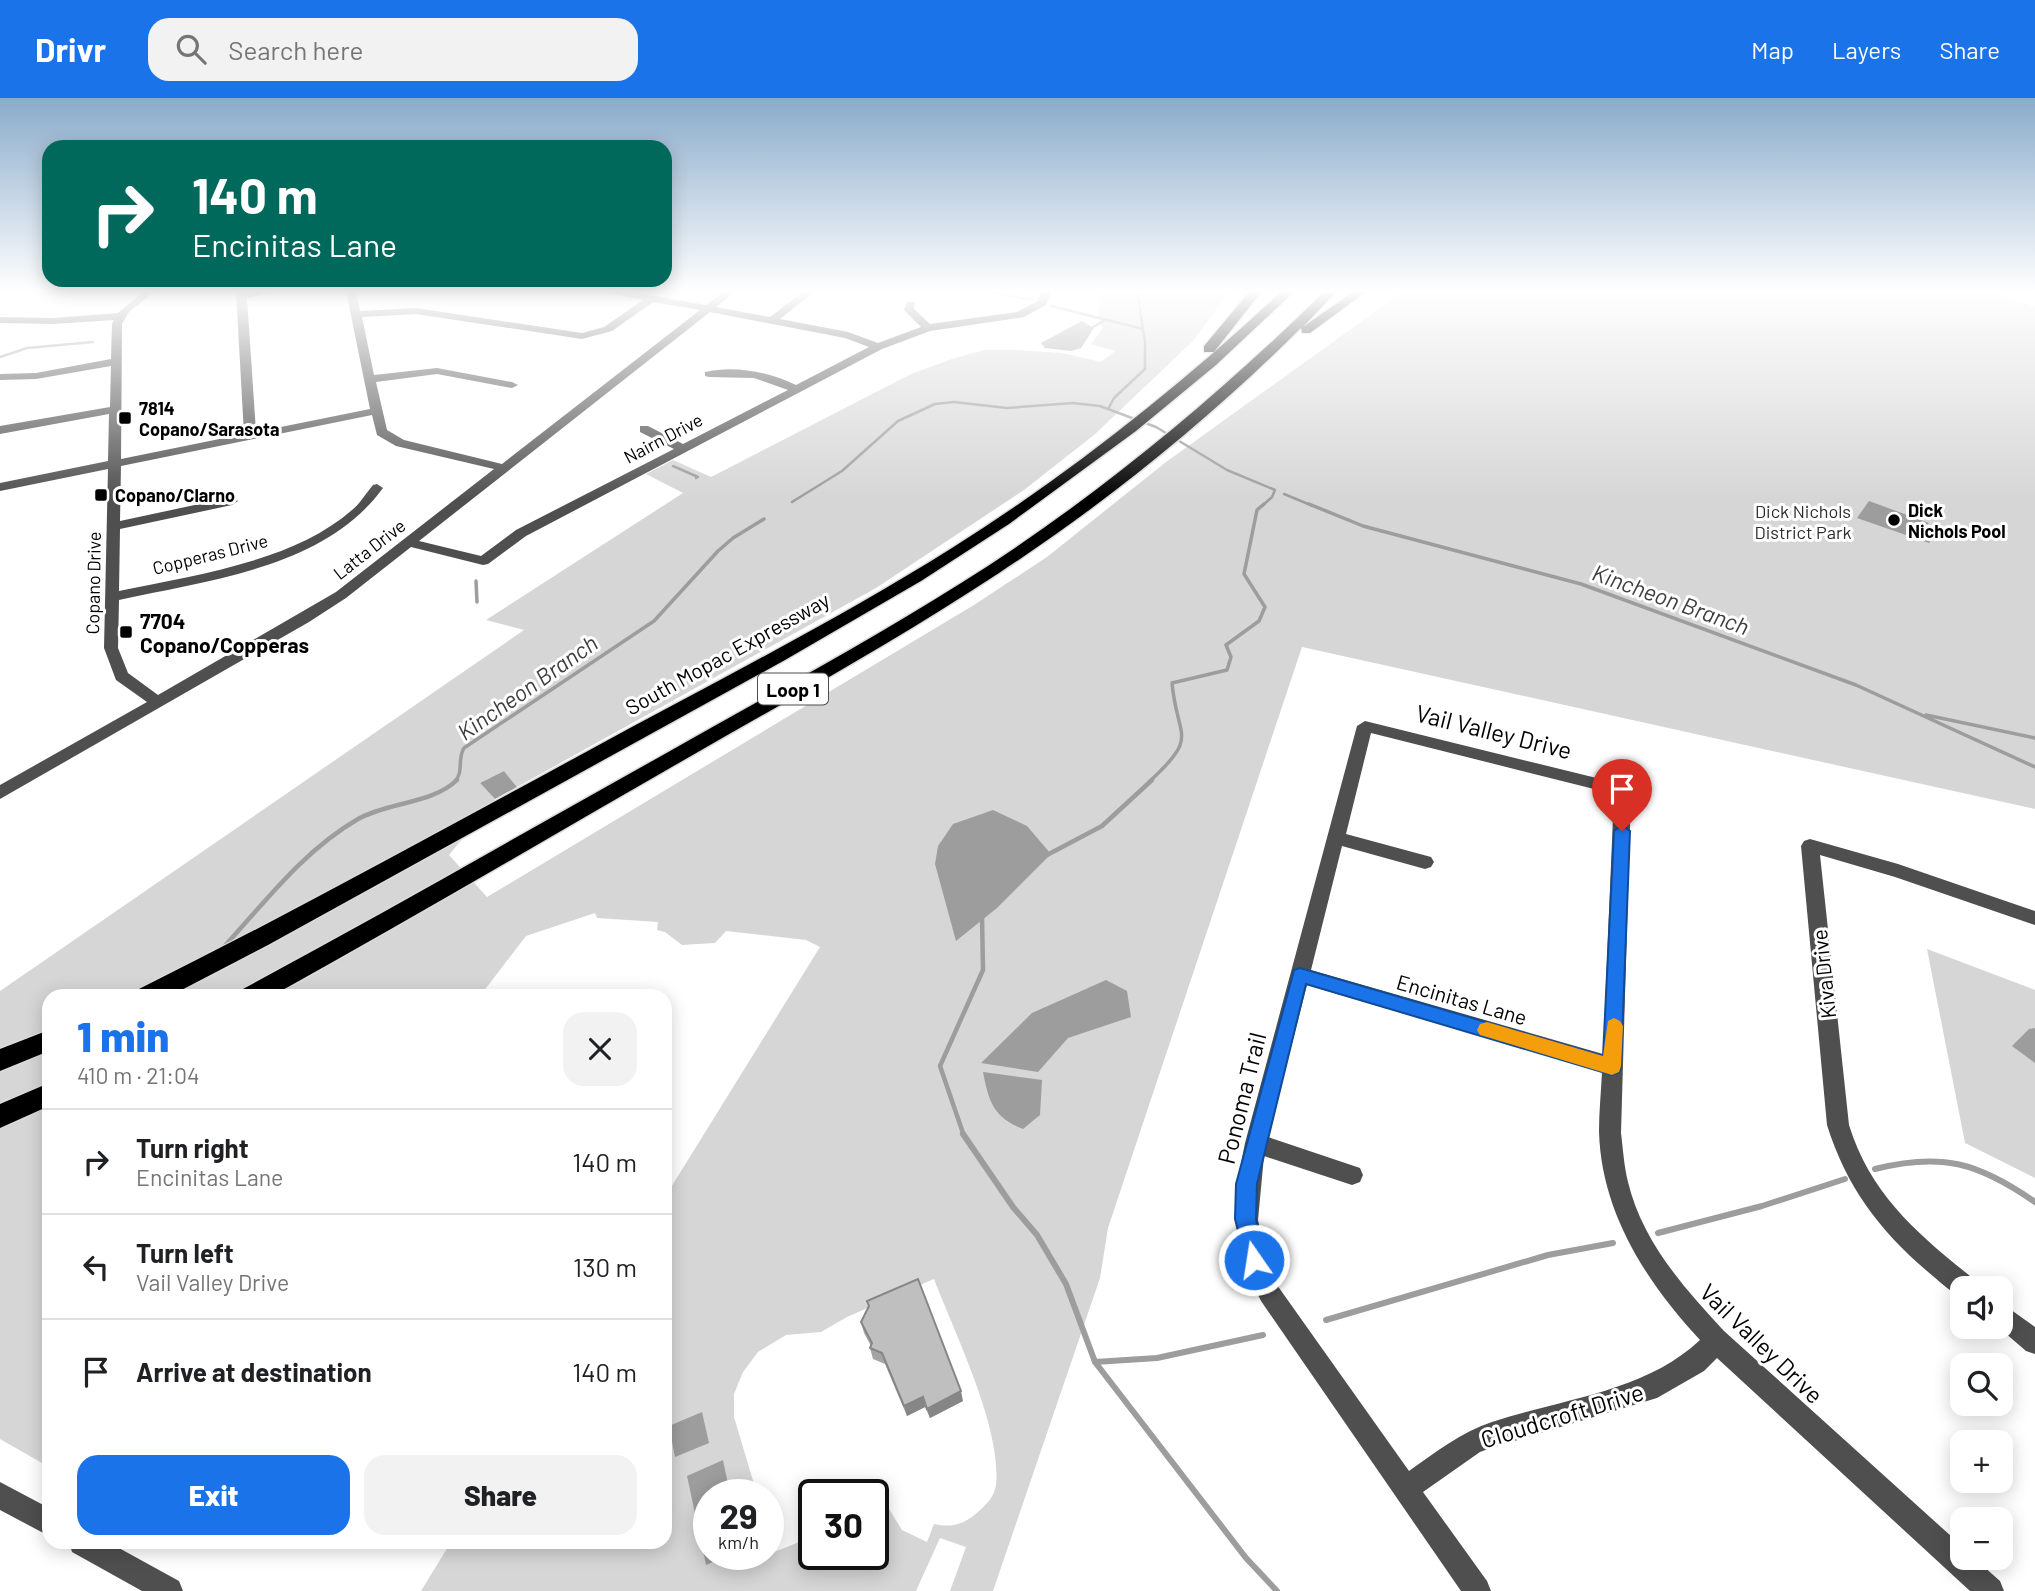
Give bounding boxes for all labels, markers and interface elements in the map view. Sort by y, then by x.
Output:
search box [148,18,638,81]
text: Drivr [35,29,106,69]
icon: search [172,30,210,68]
text: Search here [228,34,363,65]
text: Map [1751,35,1794,64]
text: Layers [1832,35,1901,64]
text: Share [1939,35,2000,64]
text: 140 m [192,165,318,224]
icon: right [77,168,168,259]
text: Encinitas Lane [192,225,397,263]
place label: 7814 Copano/Sarasota [139,397,279,440]
street label: Nairn Drive [620,408,706,468]
marker: 7814 Copano/Sarasota [117,410,133,426]
place label: Copano/Clarno [115,484,235,506]
marker: Copano/Clarno [93,487,109,503]
place label: Dick Nichols Pool [1908,499,2006,542]
park label: Dick Nichols District Park [1755,500,1851,543]
marker: Dick Nichols Pool [1886,512,1902,528]
street label: Latta Drive [329,514,409,584]
street label: Copperas Drive [150,529,270,579]
street label: Copano Drive [81,531,105,635]
water label: Kincheon Branch [1589,558,1753,640]
street label: South Mopac Expressway [621,586,834,720]
place label: 7704 Copano/Copperas [140,608,309,657]
marker: 7704 Copano/Copperas [118,624,134,640]
water label: Kincheon Branch [452,628,602,746]
road number: Loop 1 [758,674,828,704]
street label: Vail Valley Drive [1413,698,1575,764]
pin [1592,759,1652,831]
icon: arrive [1603,770,1641,808]
street label: Kiva Drive [1806,928,1840,1020]
street label: Encinitas Lane [1394,968,1530,1030]
text: 1 min [77,1010,169,1060]
button: close [563,1012,637,1086]
street label: Ponoma Trail [1211,1029,1271,1167]
text: 410 m · 21:04 [77,1061,200,1089]
text: Turn right [136,1132,249,1163]
icon: right [77,1143,115,1181]
text: 140 m [572,1146,637,1177]
text: Encinitas Lane [136,1163,283,1191]
position arrow [1217,1223,1291,1297]
text: Turn left [136,1237,234,1268]
icon: left [77,1248,115,1286]
text: 130 m [573,1251,637,1282]
text: Vail Valley Drive [136,1268,289,1296]
map controls [1950,1276,2013,1570]
button: sound [1950,1276,2013,1339]
street label: Vail Valley Drive [1694,1277,1830,1409]
icon: arrive [77,1353,115,1391]
button: search [1950,1353,2013,1416]
text: Arrive at destination [136,1356,372,1387]
text: 140 m [572,1356,637,1387]
street label: Cloudcroft Drive [1477,1376,1647,1454]
button: + [1950,1430,2013,1493]
button: Exit [77,1455,350,1535]
button: Share [364,1455,637,1535]
speed limit sign: 30 [798,1479,889,1570]
text: 29 [719,1494,758,1536]
button: − [1950,1507,2013,1570]
text: km/h [718,1531,759,1553]

